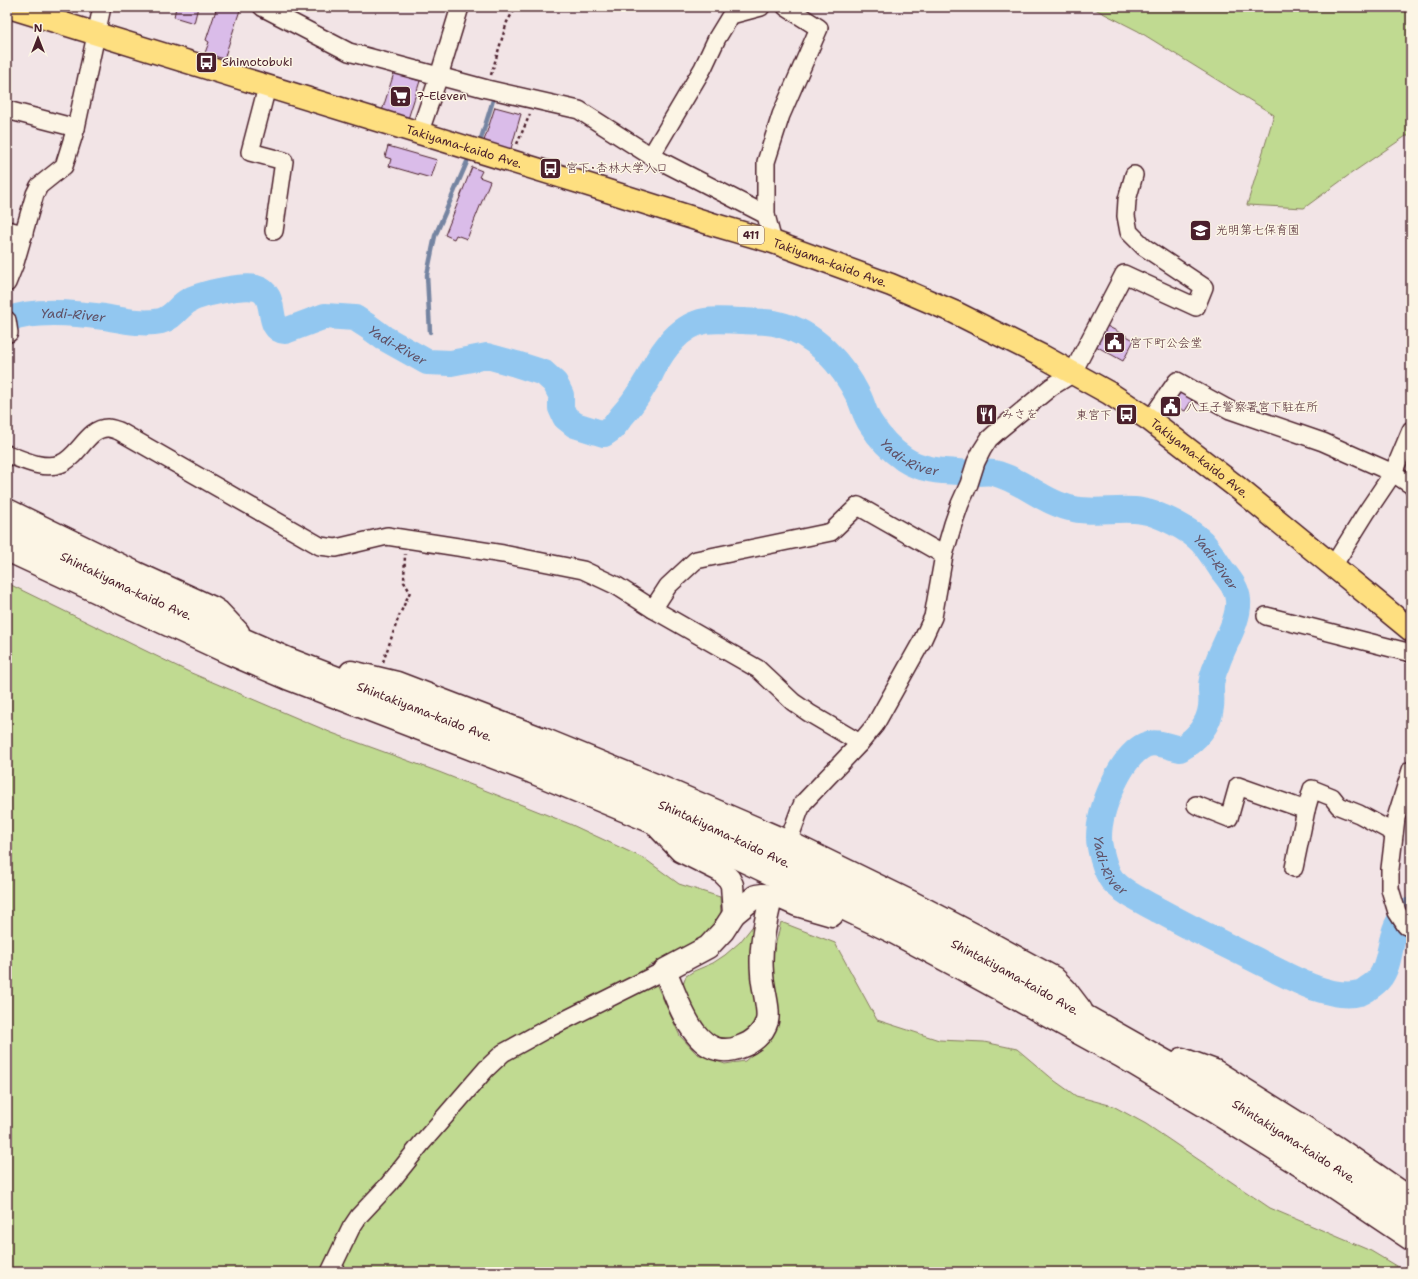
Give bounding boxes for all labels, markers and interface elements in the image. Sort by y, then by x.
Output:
north arrow [18,18,58,58]
text: N [34,21,43,36]
bus stop icon: Shimotobuki [193,49,219,75]
place label: Shimotobuki [222,54,293,70]
supermarket icon: 7-Eleven [388,83,414,109]
place label: 7-Eleven [416,88,467,104]
street label: Takiyama-kaido Ave. [404,121,524,172]
bus stop icon: 宮下･杏林大学入口 [537,155,563,181]
place label: 宮下･杏林大学入口 [566,160,668,176]
school or university icon: 光明第七保育園 [1188,217,1214,243]
place label: 光明第七保育園 [1216,222,1300,238]
road number: 411 [738,226,764,244]
street label: Takiyama-kaido Ave. [771,235,889,291]
water label: Yadi-River [40,304,107,326]
water label: Yadi-River [365,321,431,369]
public building icon: 宮下町公会堂 [1101,330,1127,356]
place label: 宮下町公会堂 [1130,335,1202,351]
public building icon: 八王子警察署宮下駐在所 [1158,394,1184,420]
place label: 八王子警察署宮下駐在所 [1186,399,1318,415]
restaurant icon: みさを [973,401,999,427]
bus stop icon: 東宮下 [1114,402,1140,428]
place label: みさを [1002,406,1038,422]
place label: 東宮下 [1076,407,1112,423]
street label: Takiyama-kaido Ave. [1147,415,1252,501]
water label: Yadi-River [877,435,941,479]
water label: Yadi-River [1191,530,1243,593]
street label: Shintakiyama-kaido Ave. [57,548,194,624]
street label: Shintakiyama-kaido Ave. [355,678,494,745]
street label: Shintakiyama-kaido Ave. [656,797,793,872]
water label: Yadi-River [1090,835,1132,899]
street label: Shintakiyama-kaido Ave. [948,936,1082,1019]
street label: Shintakiyama-kaido Ave. [1229,1096,1359,1187]

